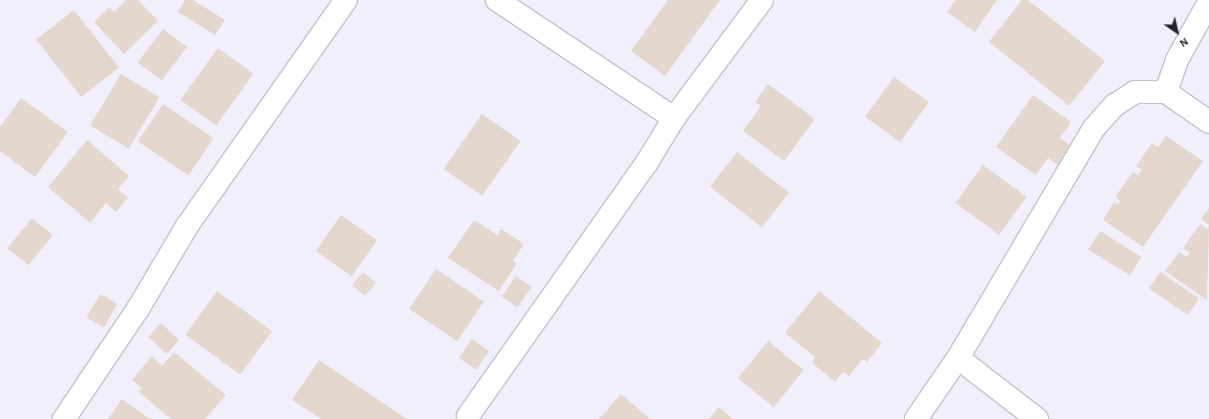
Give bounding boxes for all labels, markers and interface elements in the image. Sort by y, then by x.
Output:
north arrow [1157,12,1197,52]
text: N [1178,36,1190,49]

